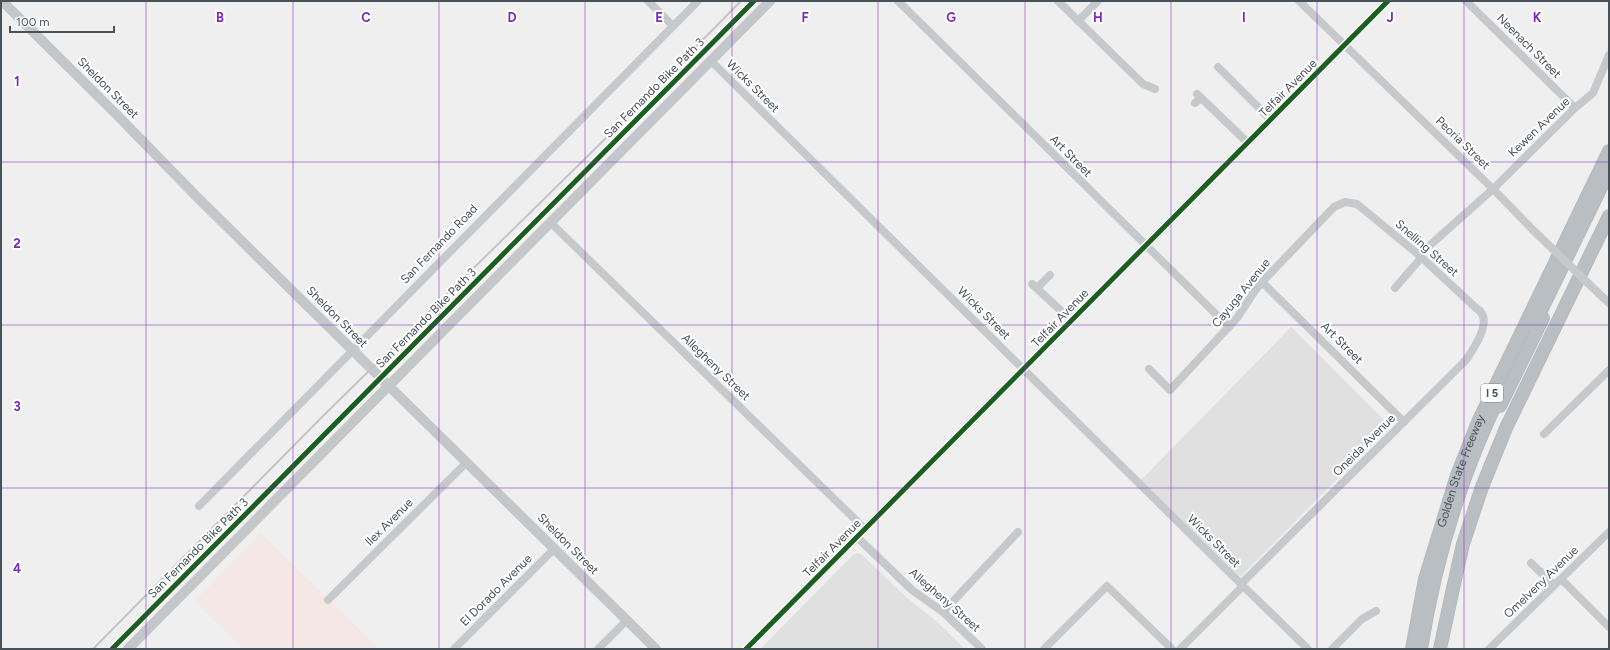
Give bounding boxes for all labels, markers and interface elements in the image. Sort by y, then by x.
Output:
scale bar [10,8,114,34]
text: B [216,10,224,25]
text: C [361,10,371,25]
text: D [507,10,517,25]
text: E [655,10,663,25]
text: F [801,10,809,25]
text: G [946,10,956,25]
text: H [1093,10,1103,25]
text: I [1242,10,1246,25]
text: J [1386,10,1394,25]
text: K [1533,10,1542,25]
street label: Neenach Street [1494,11,1564,81]
text: 100 m [16,15,50,29]
street label: San Fernando Bike Path 3 [601,35,707,141]
street label: Sheldon Street [75,55,142,122]
street label: Telfair Avenue [1256,56,1320,120]
street label: Wicks Street [724,57,783,116]
text: 1 [14,74,20,89]
street label: Kewen Avenue [1505,94,1573,160]
street label: Peoria Street [1433,114,1493,173]
street label: Art Street [1047,132,1095,180]
street label: San Fernando Road [398,202,480,286]
street label: Snelling Street [1393,217,1462,279]
text: 2 [13,236,21,251]
street label: Cayuga Avenue [1209,255,1273,330]
street label: San Fernando Bike Path 3 [373,265,479,371]
street label: Sheldon Street [304,284,371,351]
street label: Wicks Street [955,284,1014,343]
street label: Telfair Avenue [1029,285,1092,350]
street label: Art Street [1318,319,1366,367]
street label: Allegheny Street [679,331,753,404]
road number: I 5 [1481,384,1503,402]
text: 3 [13,399,21,414]
street label: Oneida Avenue [1330,411,1398,479]
street label: Golden State Freeway [1434,412,1488,529]
street label: San Fernando Bike Path 3 [145,495,251,601]
street label: Ilex Avenue [362,495,416,549]
street label: Sheldon Street [535,511,602,578]
street label: Wicks Street [1185,512,1244,571]
street label: Telfair Avenue [800,516,864,580]
street label: Omelveny Avenue [1501,543,1581,621]
street label: El Dorado Avenue [457,551,535,629]
text: 4 [13,561,21,576]
street label: Allegheny Street [907,565,984,635]

